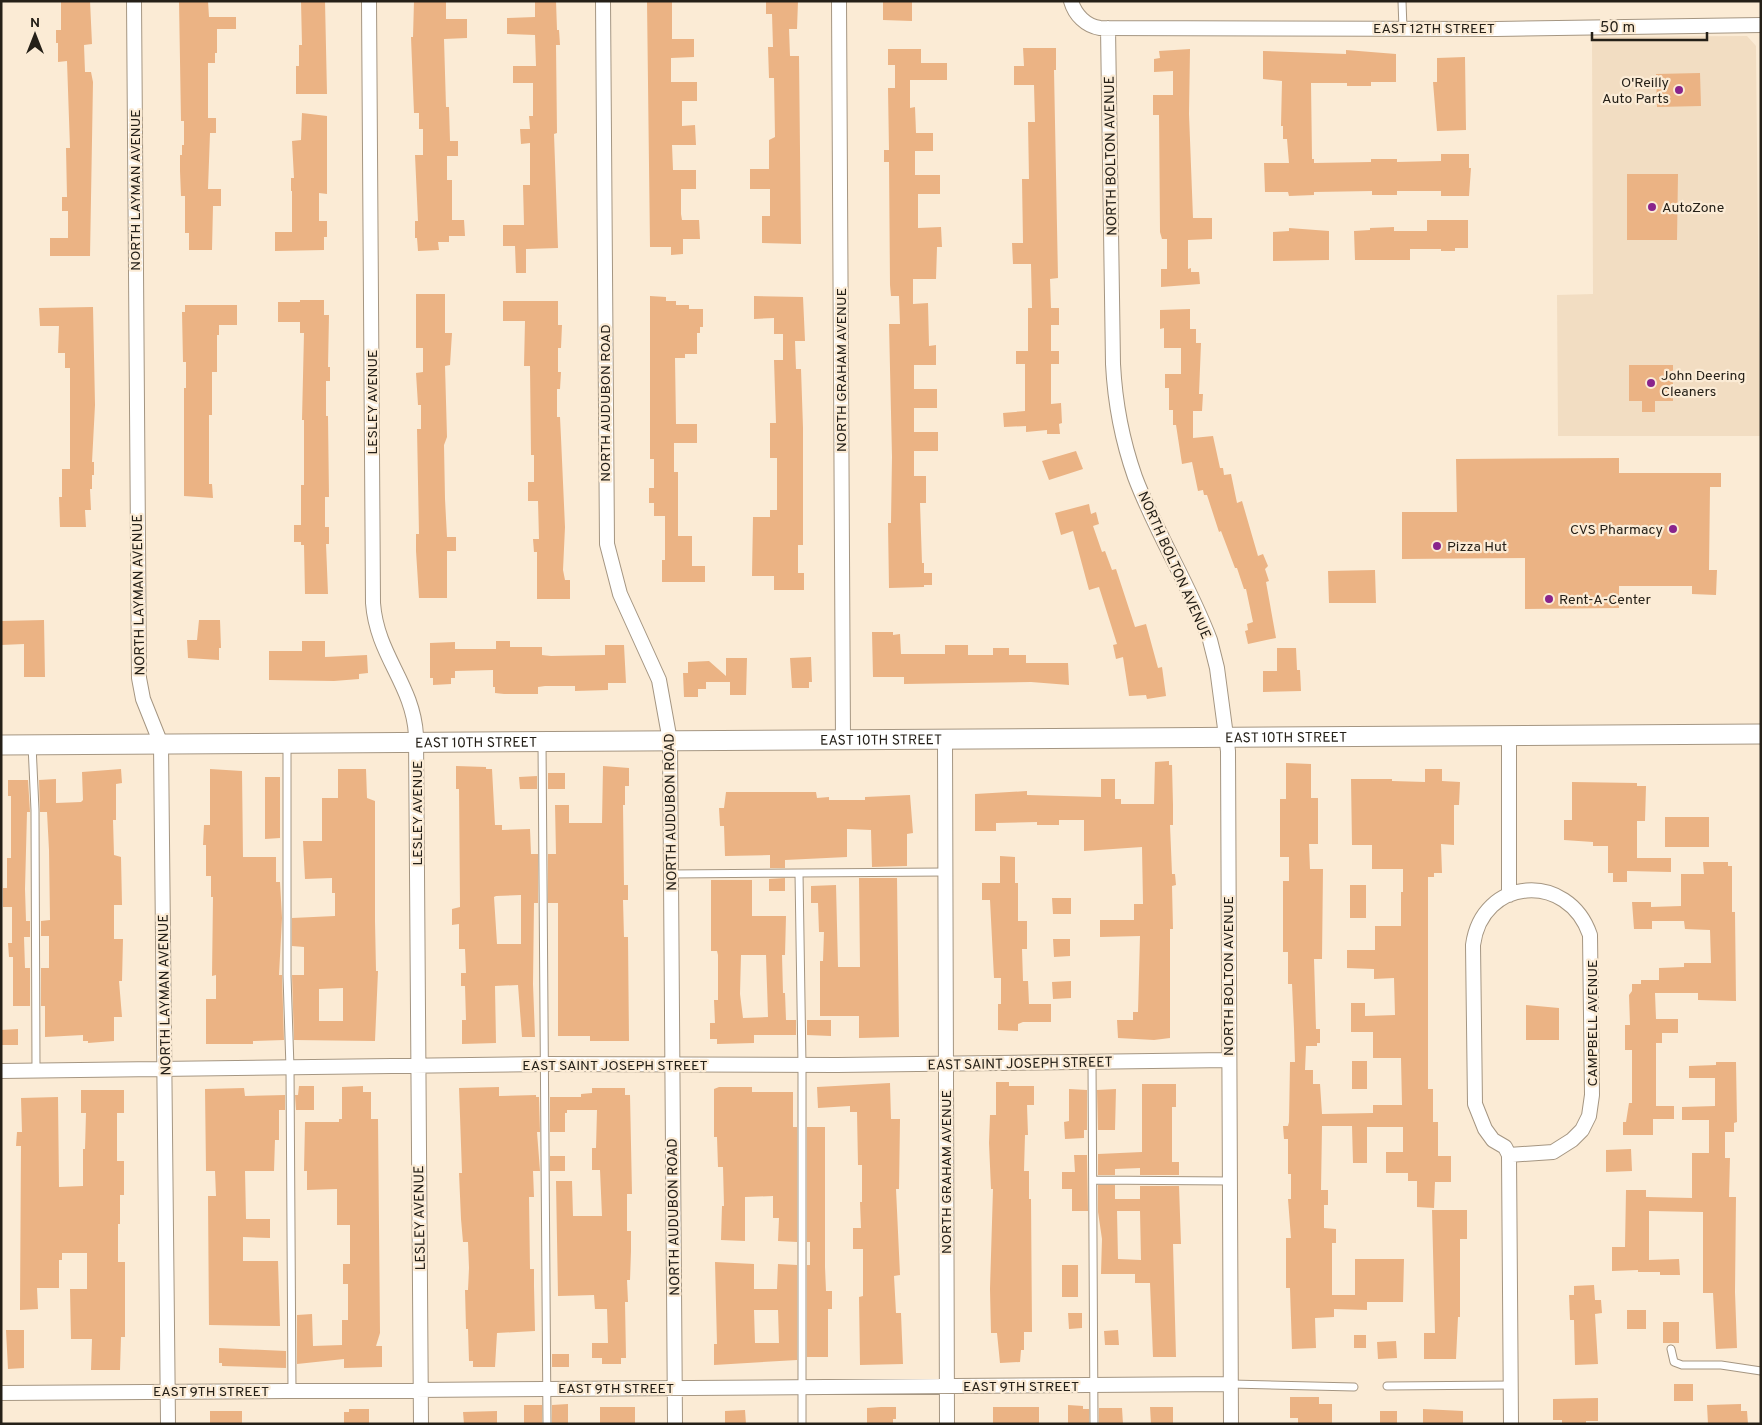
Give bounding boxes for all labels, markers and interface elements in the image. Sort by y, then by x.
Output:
north arrow [10,10,60,60]
scale bar [1592,10,1707,42]
text: N [30,15,40,32]
text: 50 m [1600,19,1635,38]
street label: EAST 12TH STREET [1373,21,1495,38]
place label: O'Reilly Auto Parts [1602,75,1669,108]
street label: NORTH BOLTON AVENUE [1102,76,1121,236]
marker: O'Reilly Auto Parts [1673,84,1685,96]
street label: NORTH LAYMAN AVENUE [128,109,145,271]
place label: AutoZone [1662,200,1724,217]
marker: AutoZone [1646,201,1658,213]
street label: NORTH GRAHAM AVENUE [834,288,851,452]
street label: NORTH AUDUBON ROAD [598,324,615,482]
street label: LESLEY AVENUE [365,350,382,454]
place label: John Deering Cleaners [1661,368,1745,401]
marker: John Deering Cleaners [1645,377,1657,389]
street label: NORTH BOLTON AVENUE [1133,489,1214,642]
street label: NORTH LAYMAN AVENUE [130,514,149,676]
place label: CVS Pharmacy [1570,522,1663,539]
marker: CVS Pharmacy [1667,523,1679,535]
place label: Pizza Hut [1447,539,1507,556]
marker: Pizza Hut [1431,540,1443,552]
place label: Rent-A-Center [1559,592,1652,609]
marker: Rent-A-Center [1543,593,1555,605]
street label: EAST 10TH STREET [1225,730,1347,747]
street label: EAST 10TH STREET [820,732,942,750]
street label: NORTH AUDUBON ROAD [662,733,681,891]
street label: EAST 10TH STREET [415,735,537,752]
street label: LESLEY AVENUE [410,761,427,865]
street label: NORTH BOLTON AVENUE [1221,896,1238,1056]
street label: NORTH LAYMAN AVENUE [156,914,175,1076]
street label: CAMPBELL AVENUE [1585,960,1602,1086]
street label: EAST SAINT JOSEPH STREET [927,1054,1113,1075]
street label: EAST SAINT JOSEPH STREET [522,1058,708,1075]
street label: NORTH GRAHAM AVENUE [939,1090,956,1254]
street label: NORTH AUDUBON ROAD [665,1138,684,1296]
street label: LESLEY AVENUE [411,1165,430,1271]
street label: EAST 9TH STREET [963,1379,1079,1396]
street label: EAST 9TH STREET [558,1381,674,1398]
street label: EAST 9TH STREET [153,1384,269,1401]

